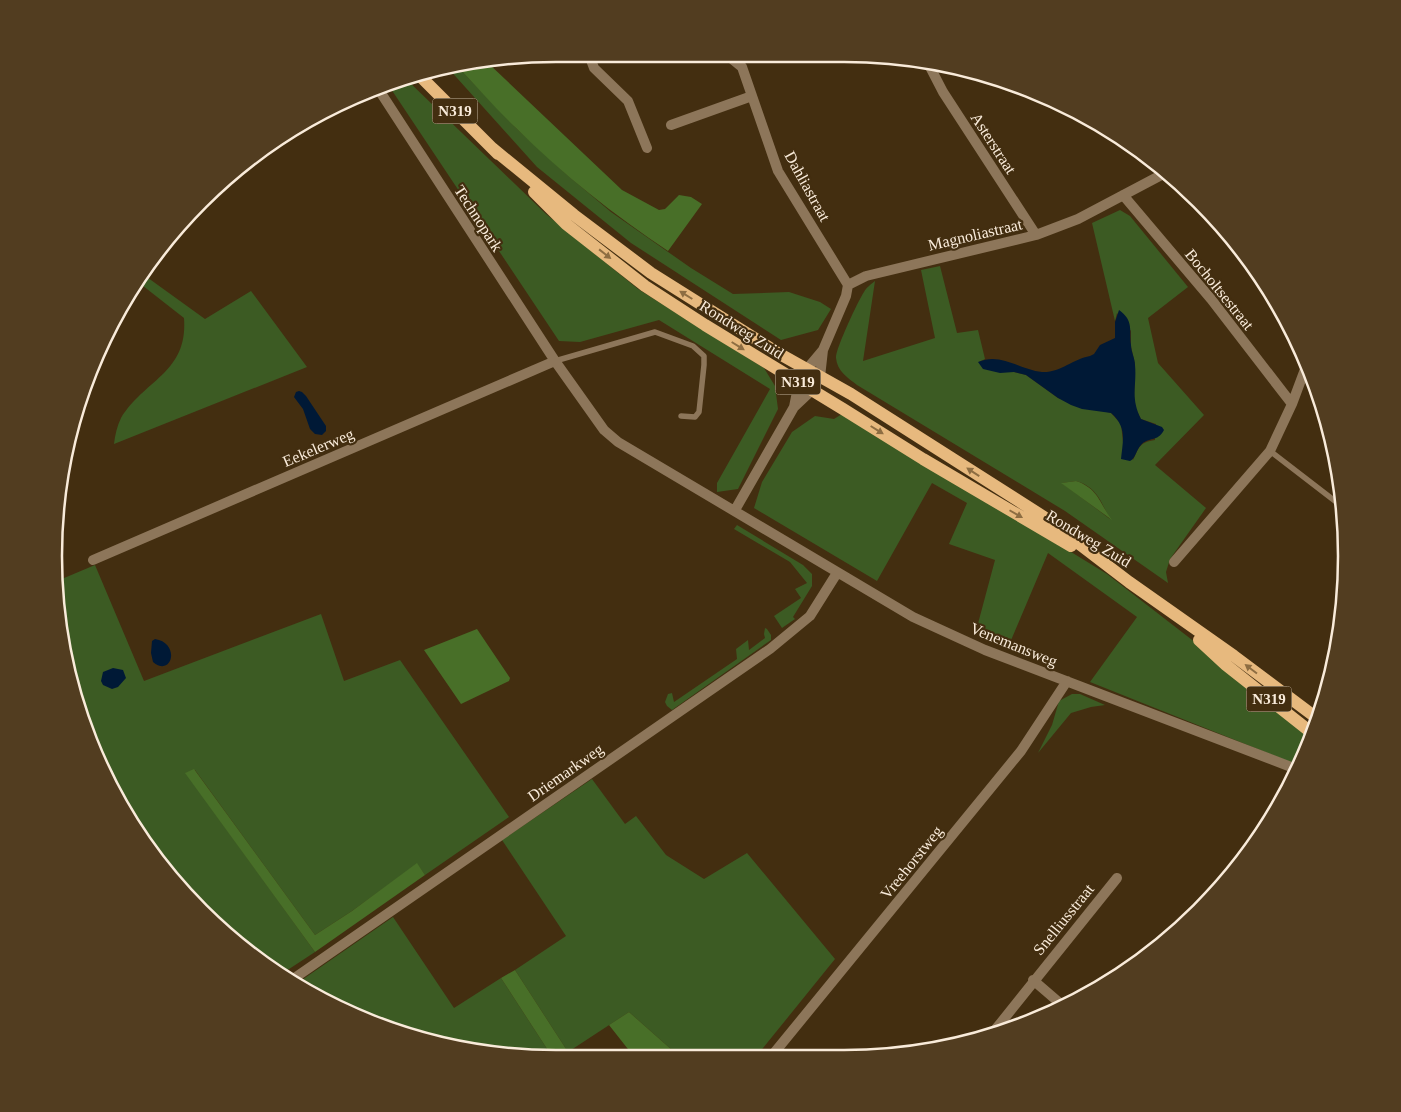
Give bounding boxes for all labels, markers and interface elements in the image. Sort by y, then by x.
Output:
road number: N319 [432,98,478,124]
street label: Asterstraat [968,110,1020,177]
street label: Dahliastraat [781,148,834,225]
street label: Technopark [450,182,506,255]
street label: Magnoliastraat [926,215,1025,255]
street label: Bocholtsestraat [1182,246,1258,333]
one-way arrow [598,249,611,259]
one-way arrow [679,291,693,300]
street label: Rondweg Zuid [696,297,787,363]
one-way arrow [732,341,745,350]
road number: N319 [776,370,820,394]
street label: Eekelerweg [280,425,357,471]
one-way arrow [871,426,884,435]
one-way arrow [967,468,980,477]
street label: Rondweg Zuid [1043,507,1134,571]
one-way arrow [1010,510,1023,519]
street label: Venemansweg [967,619,1060,671]
one-way arrow [1245,663,1258,674]
road number: N319 [1246,686,1292,712]
street label: Driemarkweg [524,740,607,805]
street label: Vreehorstweg [877,822,947,903]
street label: Snelliusstraat [1030,880,1097,958]

